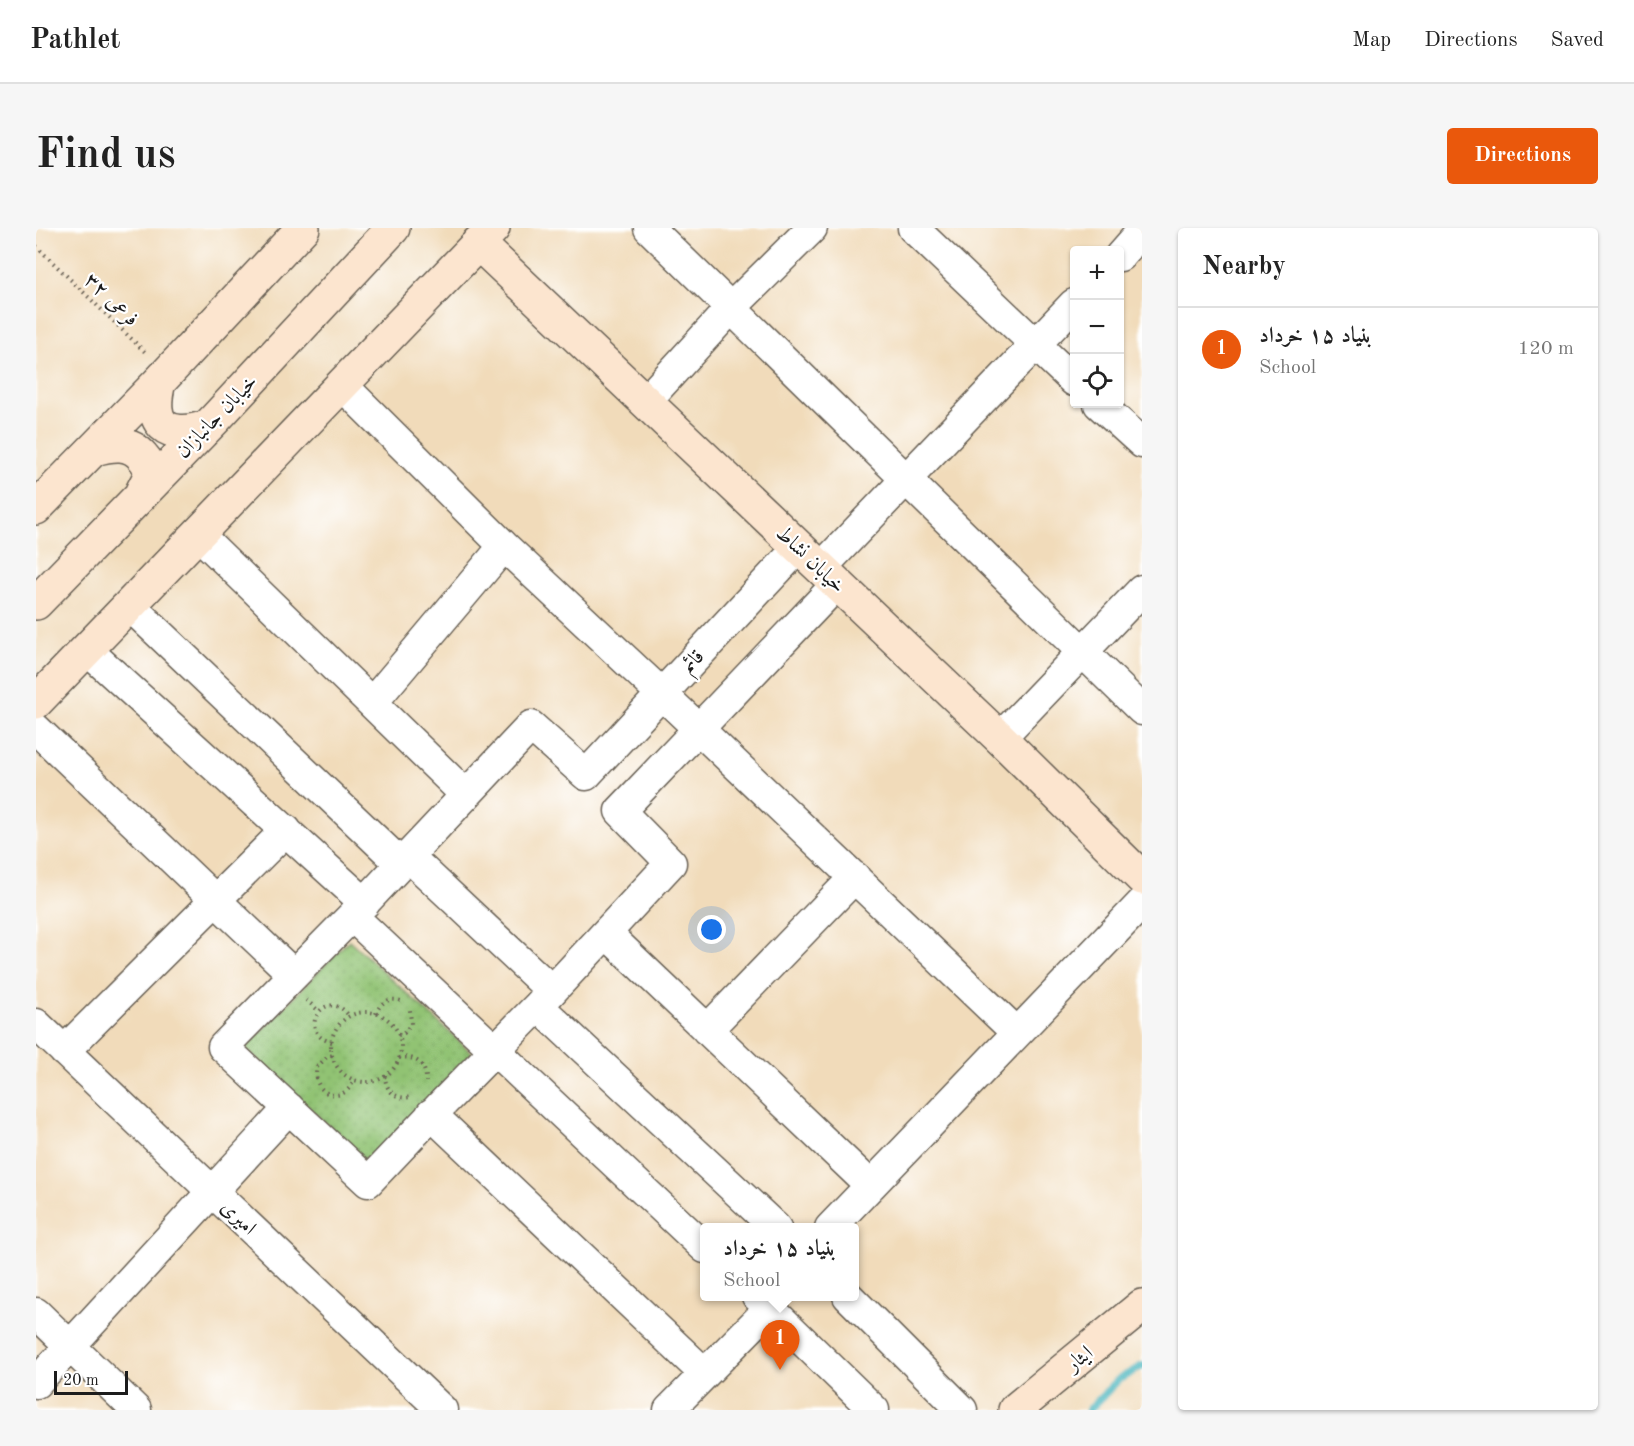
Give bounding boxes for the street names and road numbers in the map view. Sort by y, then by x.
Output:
street label: فرعی ۳۲ [79,269,142,331]
street label: خیابان جانبازان [172,371,262,463]
street label: خیابان نشاط [771,522,848,598]
street label: قائم [677,646,713,682]
street label: امیری [216,1197,260,1240]
street label: ایثار [1061,1342,1098,1378]

